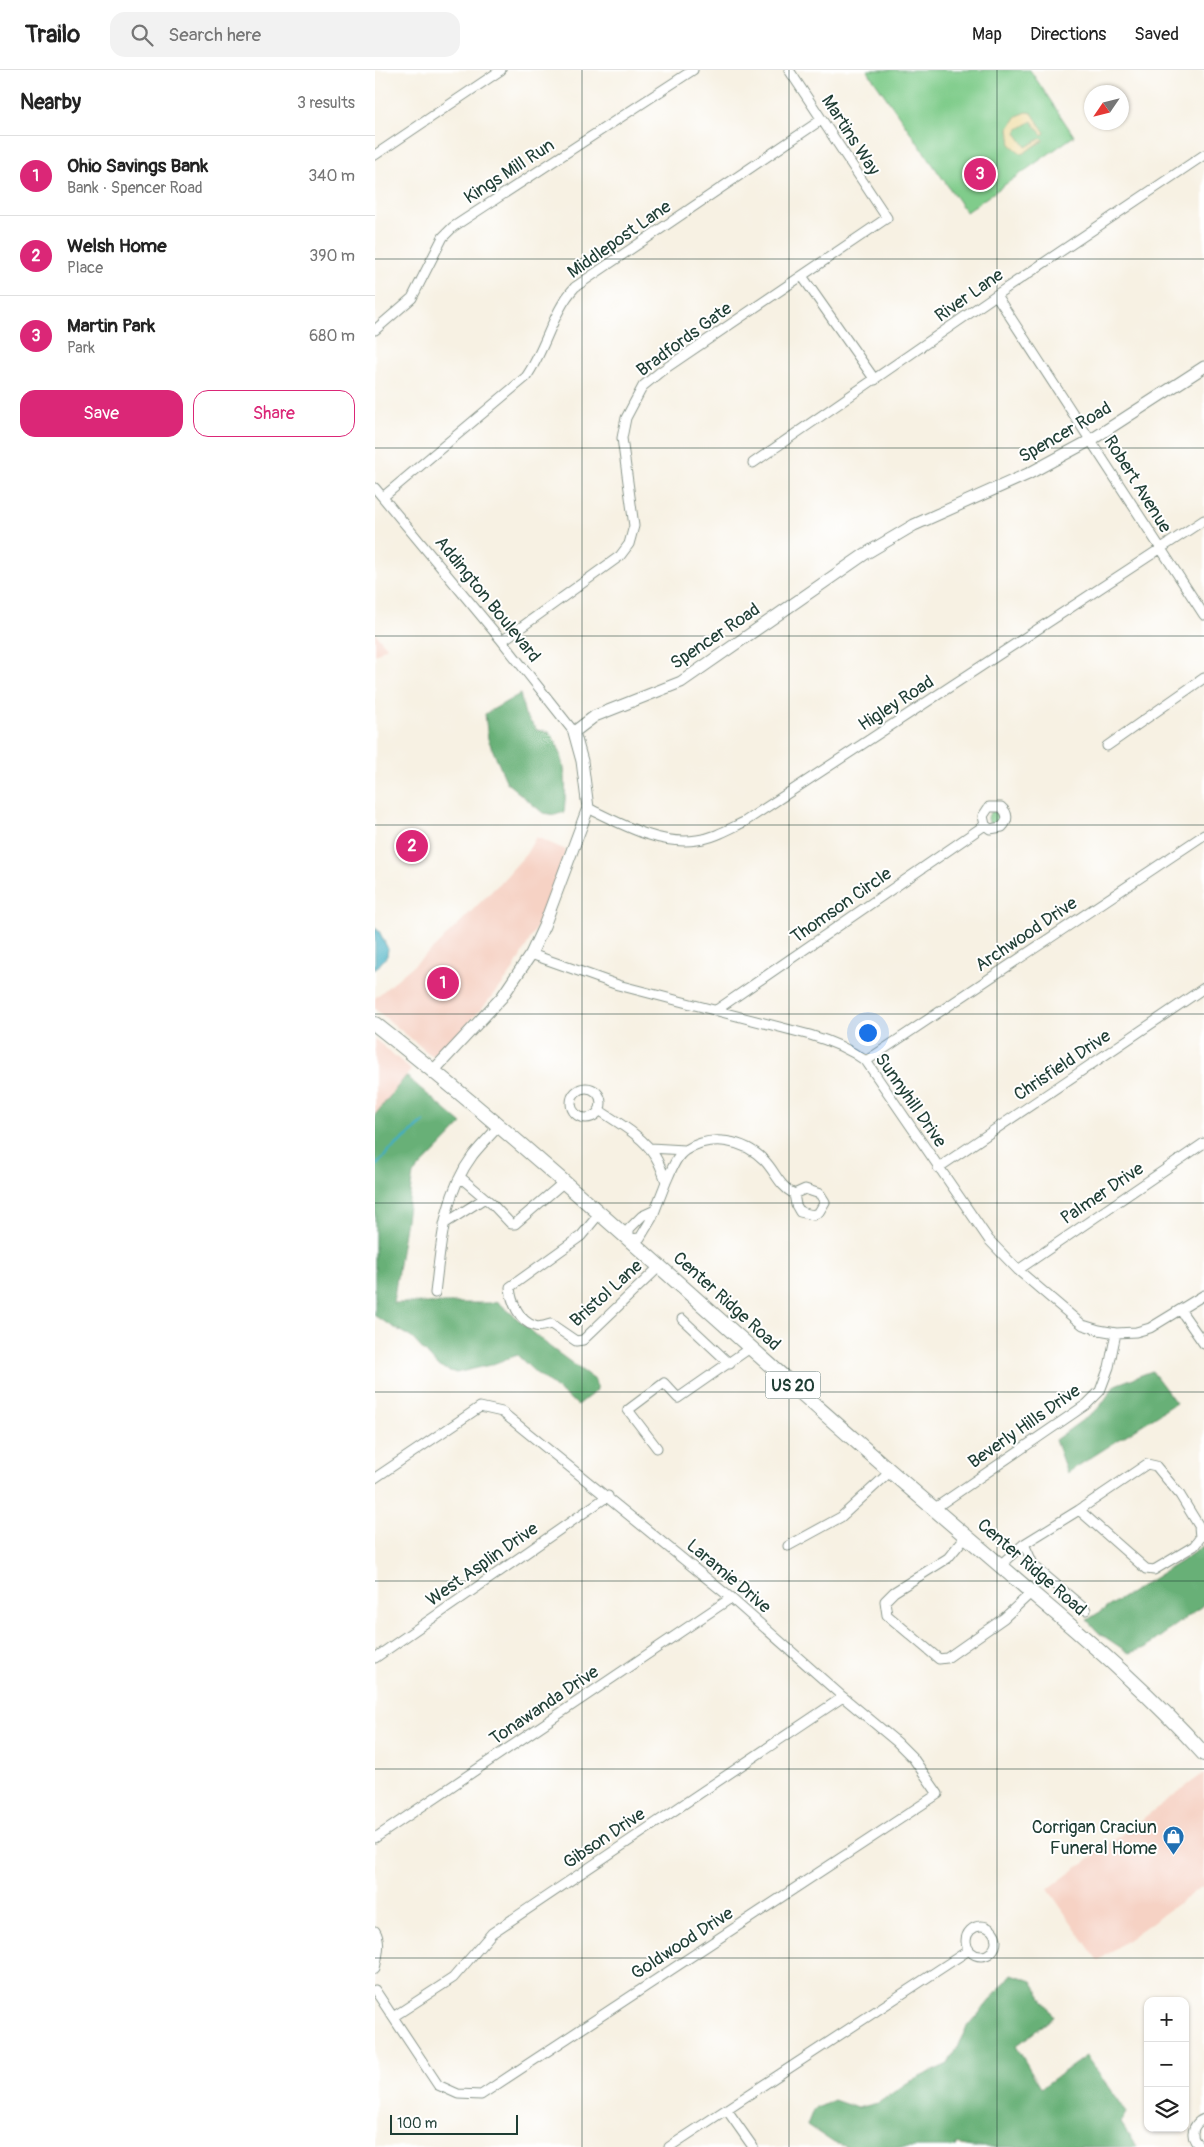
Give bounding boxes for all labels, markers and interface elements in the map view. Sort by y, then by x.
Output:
search box [110,12,460,57]
text: Trailo [25,20,80,49]
icon: search [128,21,156,49]
text: Search here [168,23,261,47]
text: Map [972,23,1002,46]
text: Directions [1030,23,1106,46]
text: Saved [1134,23,1179,46]
north arrow [1084,85,1129,130]
text: Nearby [20,89,81,116]
street label: Martins Way [816,91,885,180]
text: 3 results [297,93,355,113]
street label: Kings Mill Run [460,134,559,209]
text: Ohio Savings Bank [67,154,208,178]
pin: 3 [964,155,996,193]
text: 1 [33,166,39,186]
text: 340 m [308,166,355,186]
text: Bank · Spencer Road [67,178,203,198]
street label: Middlepost Lane [563,195,676,284]
text: Welsh Home [67,234,167,258]
text: 2 [32,246,40,266]
text: 390 m [309,246,355,266]
text: Place [67,258,103,278]
street label: River Lane [931,263,1008,327]
street label: Bradfords Gate [632,297,737,382]
text: Martin Park [67,314,155,338]
text: 3 [32,326,40,346]
text: 680 m [309,326,355,346]
text: Park [67,338,95,358]
button: Save [20,390,183,437]
button: Share [193,390,355,437]
street label: Spencer Road [1015,397,1116,468]
street label: Robert Avenue [1098,431,1177,537]
street label: Addington Boulevard [430,532,546,667]
street label: Spencer Road [666,598,765,675]
street label: Higley Road [854,670,938,736]
pin: 2 [396,827,428,865]
street label: Thomson Circle [786,862,896,949]
street label: Archwood Drive [971,892,1082,977]
pin: 1 [427,964,459,1002]
your location [855,1020,881,1046]
street label: Chrisfield Drive [1009,1024,1115,1106]
street label: Sunnyhill Drive [870,1049,952,1152]
street label: Palmer Drive [1056,1157,1148,1230]
street label: Center Ridge Road [668,1247,785,1356]
street label: Bristol Lane [565,1255,648,1332]
road number: US 20 [765,1372,821,1398]
street label: Beverly Hills Drive [964,1379,1085,1474]
street label: Center Ridge Road [972,1514,1091,1621]
street label: West Asplin Drive [422,1517,543,1612]
street label: Laramie Drive [682,1534,776,1619]
street label: Tonawanda Drive [485,1660,603,1750]
street label: Gibson Drive [559,1803,650,1874]
place label: Corrigan Craciun Funeral Home [1032,1816,1157,1860]
shop icon: Corrigan Craciun Funeral Home [1161,1825,1185,1856]
street label: Goldwood Drive [627,1902,738,1985]
map controls [1144,1997,1189,2132]
button: + [1144,1997,1189,2042]
button: − [1144,2042,1189,2087]
button: layers [1144,2087,1189,2132]
scale bar [390,2112,517,2135]
text: 100 m [397,2115,437,2132]

